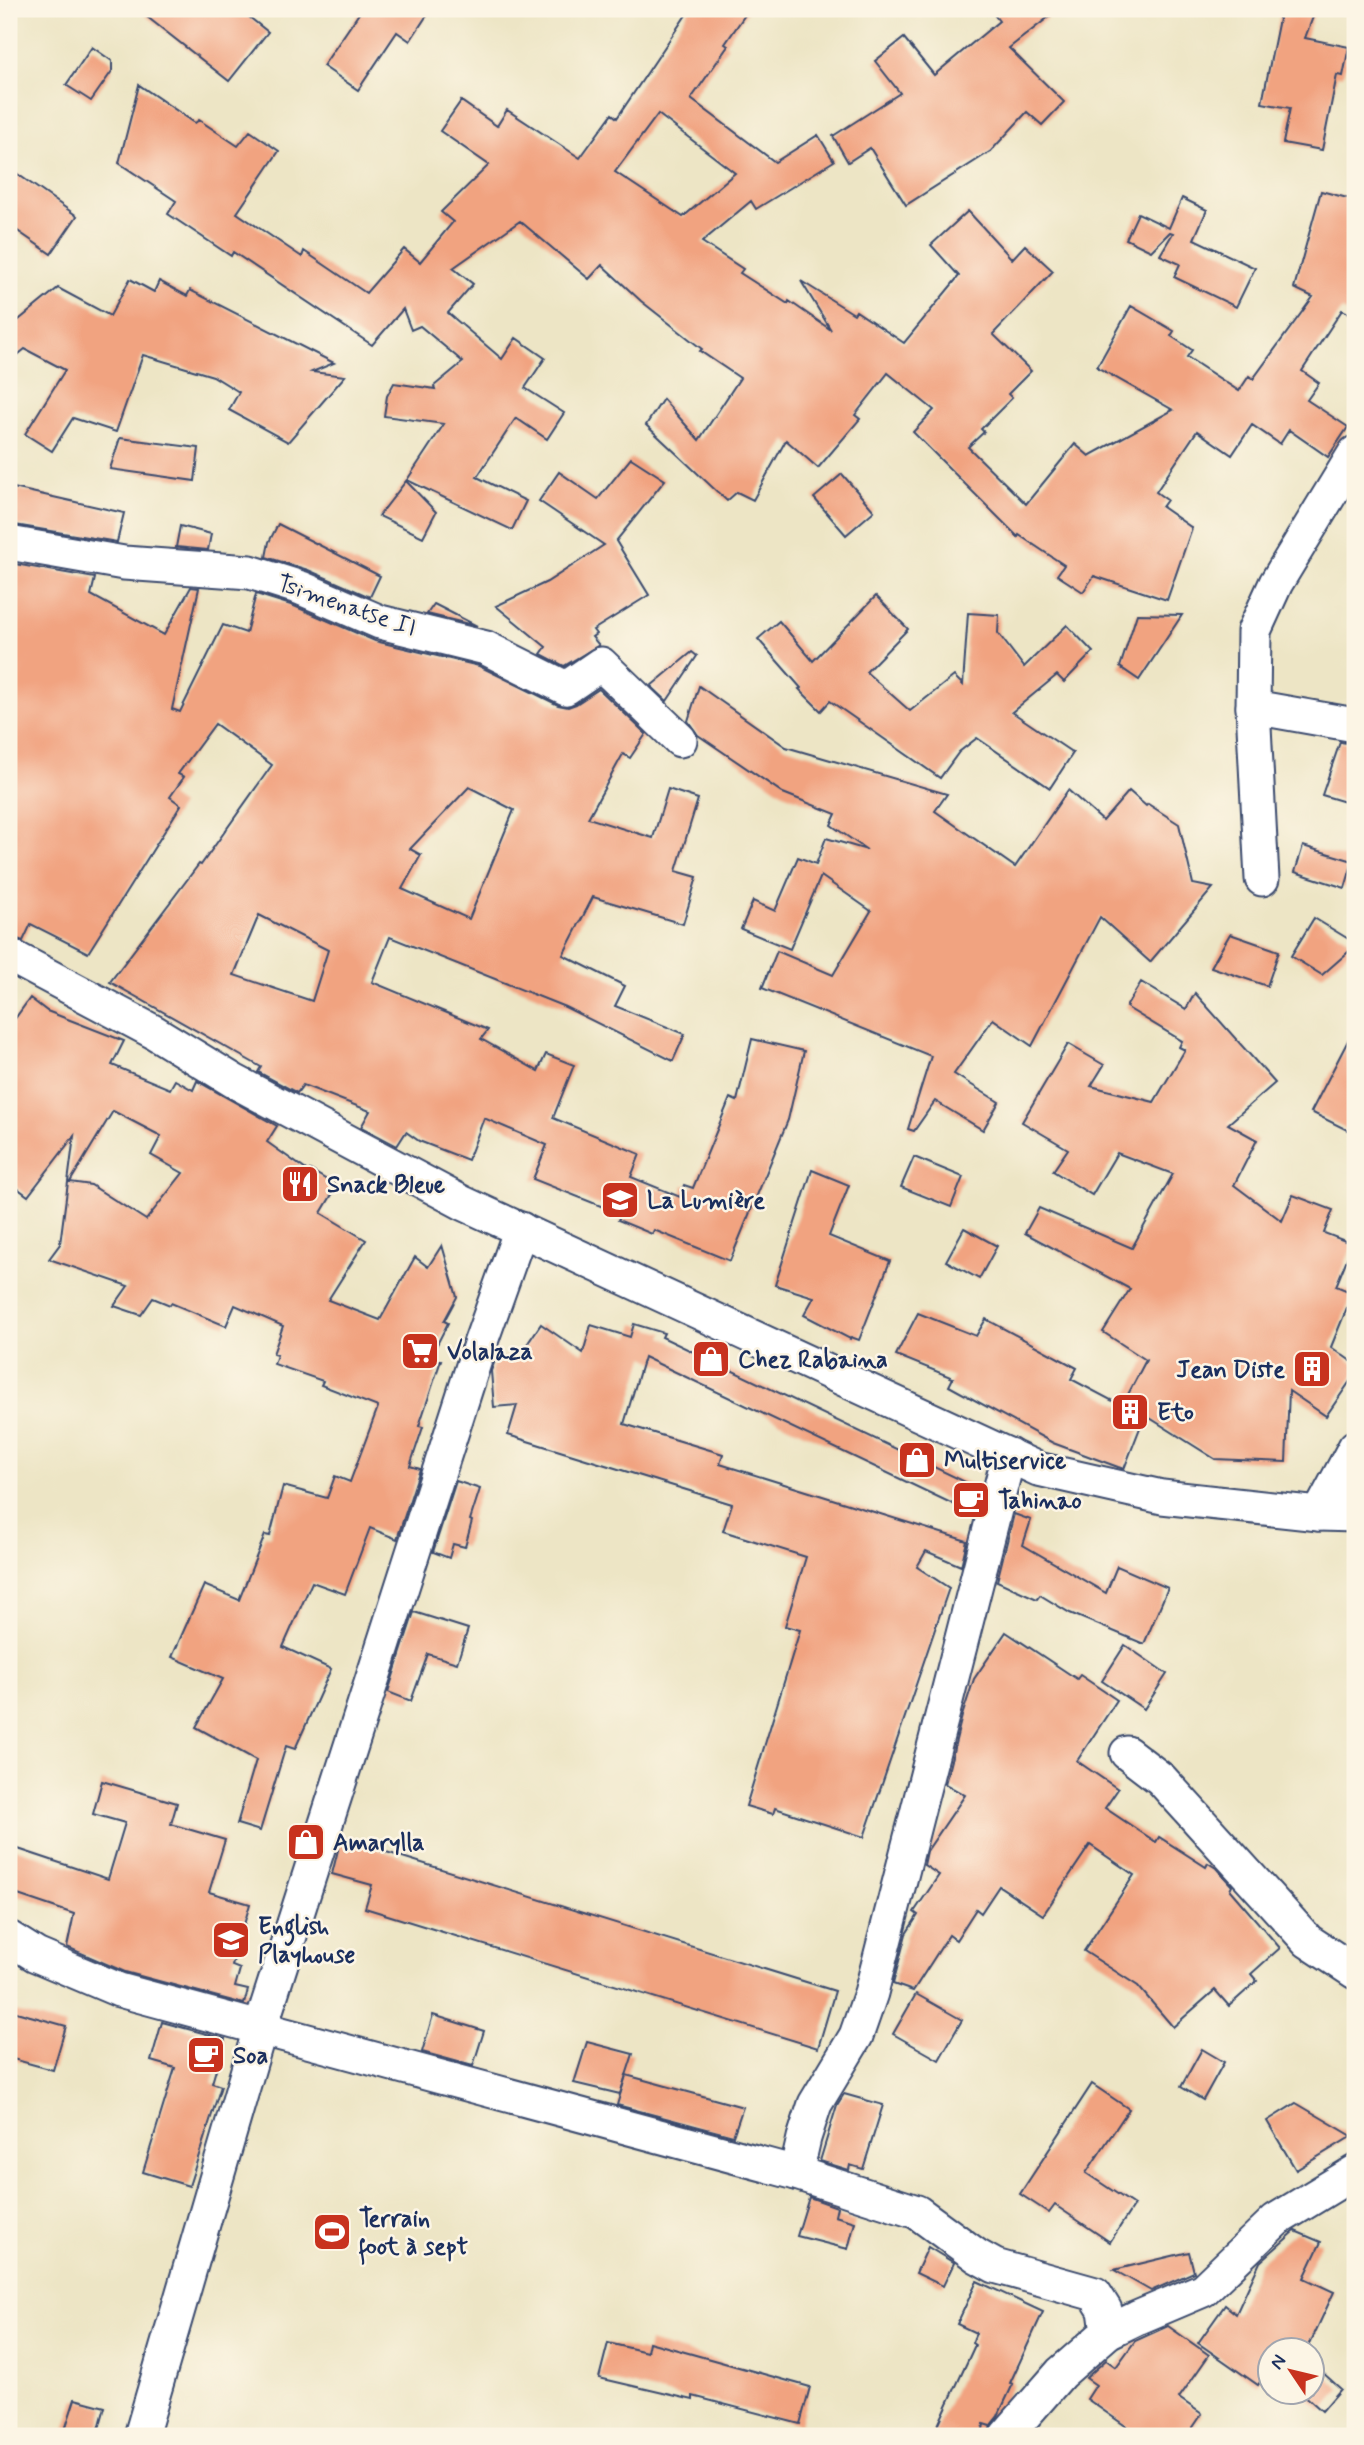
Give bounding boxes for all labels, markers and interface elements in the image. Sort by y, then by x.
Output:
street label: Tsimenatse II [273,568,420,645]
restaurant icon: Snack Bleue [279,1163,321,1205]
place label: Snack Bleue [327,1170,446,1201]
school or university icon: La Lumière [599,1179,641,1221]
place label: La Lumière [647,1186,765,1217]
supermarket icon: Volalaza [399,1330,441,1372]
place label: Volalaza [447,1337,533,1368]
shop icon: Chez Rabaina [690,1338,732,1380]
place label: Chez Rabaina [738,1345,888,1376]
building icon: Jean Diste [1291,1348,1333,1390]
place label: Jean Diste [1176,1355,1285,1386]
building icon: Eto [1109,1391,1151,1433]
place label: Eto [1157,1398,1194,1429]
shop icon: Multiservice [896,1439,938,1481]
place label: Multiservice [944,1446,1067,1477]
cafe icon: Tahinao [950,1479,992,1521]
place label: Tahinao [998,1486,1082,1517]
shop icon: Amarylla [285,1821,327,1863]
place label: Amarylla [333,1828,425,1859]
place label: English Playhouse [258,1912,356,1971]
school or university icon: English Playhouse [210,1919,252,1961]
cafe icon: Soa [185,2034,227,2076]
place label: Soa [233,2041,269,2072]
place label: Terrain foot à sept [358,2204,469,2265]
sports icon: Terrain foot à sept [311,2211,353,2253]
north arrow [1256,2336,1326,2406]
text: N [1264,2350,1292,2374]

